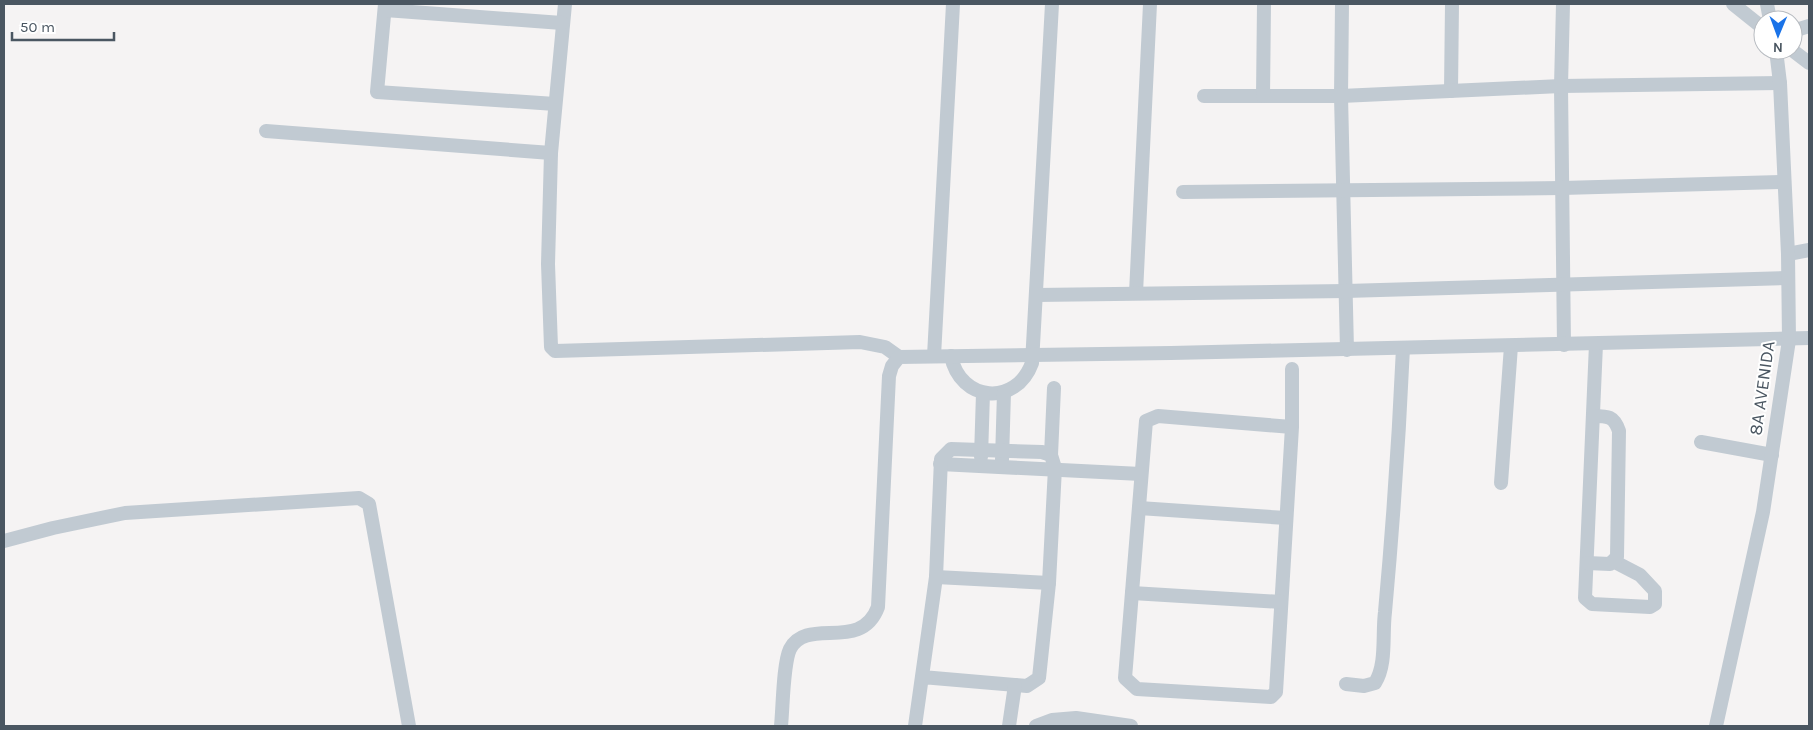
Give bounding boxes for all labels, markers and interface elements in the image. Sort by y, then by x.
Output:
scale bar [12,10,115,42]
north arrow [1753,10,1803,60]
text: 50 m [20,18,55,36]
text: N [1773,39,1783,56]
street label: 8A AVENIDA [1744,339,1780,437]

